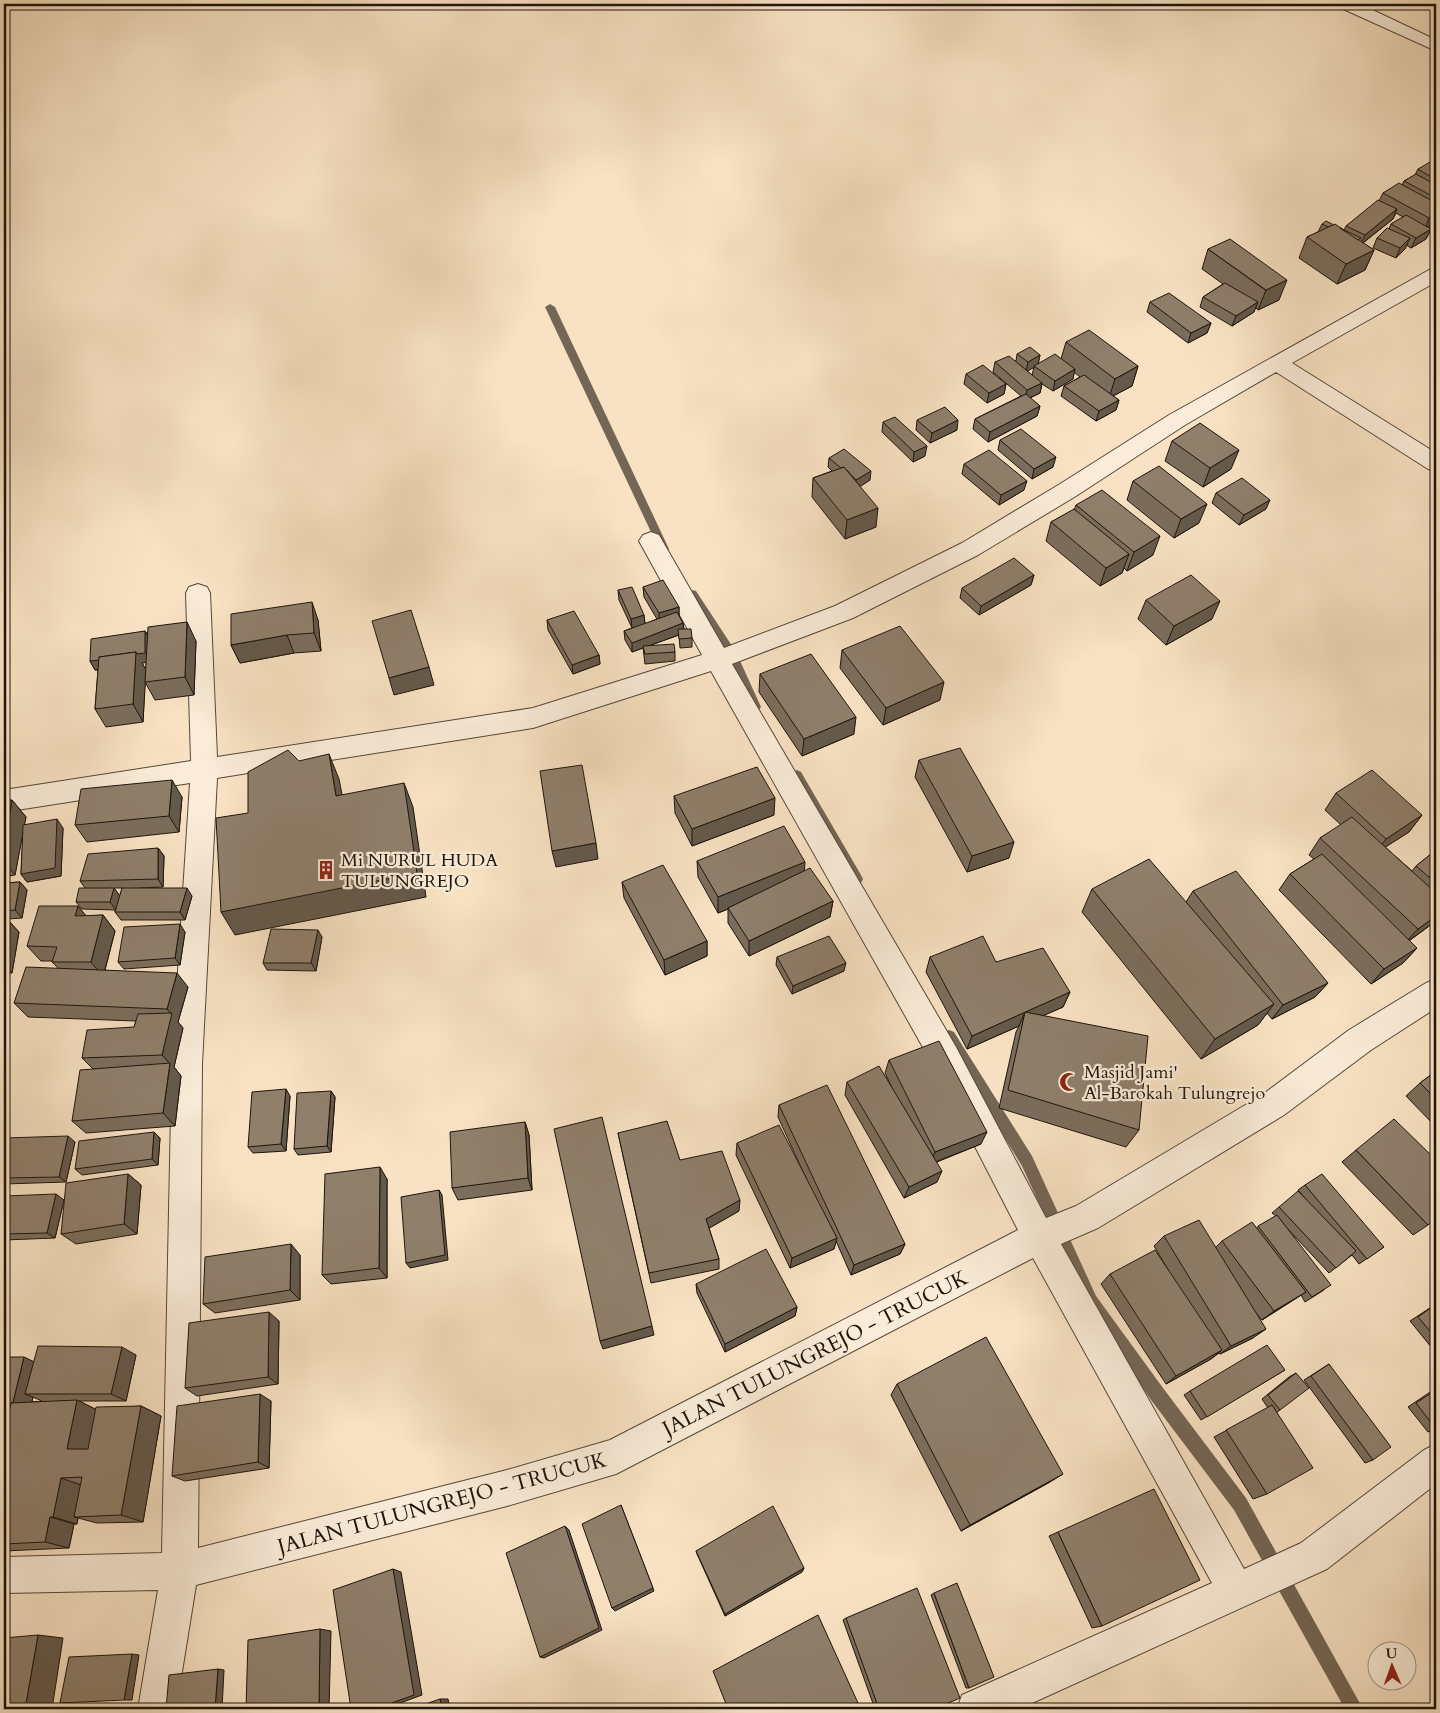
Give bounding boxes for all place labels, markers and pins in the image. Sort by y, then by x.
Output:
place label: Mi NURUL HUDA TULUNGREJO [341,848,498,894]
building icon: Mi NURUL HUDA TULUNGREJO [315,859,337,881]
place label: Masjid Jami' Al-Barokah Tulungrejo [1084,1060,1266,1106]
mosque icon: Masjid Jami' Al-Barokah Tulungrejo [1058,1071,1080,1093]

